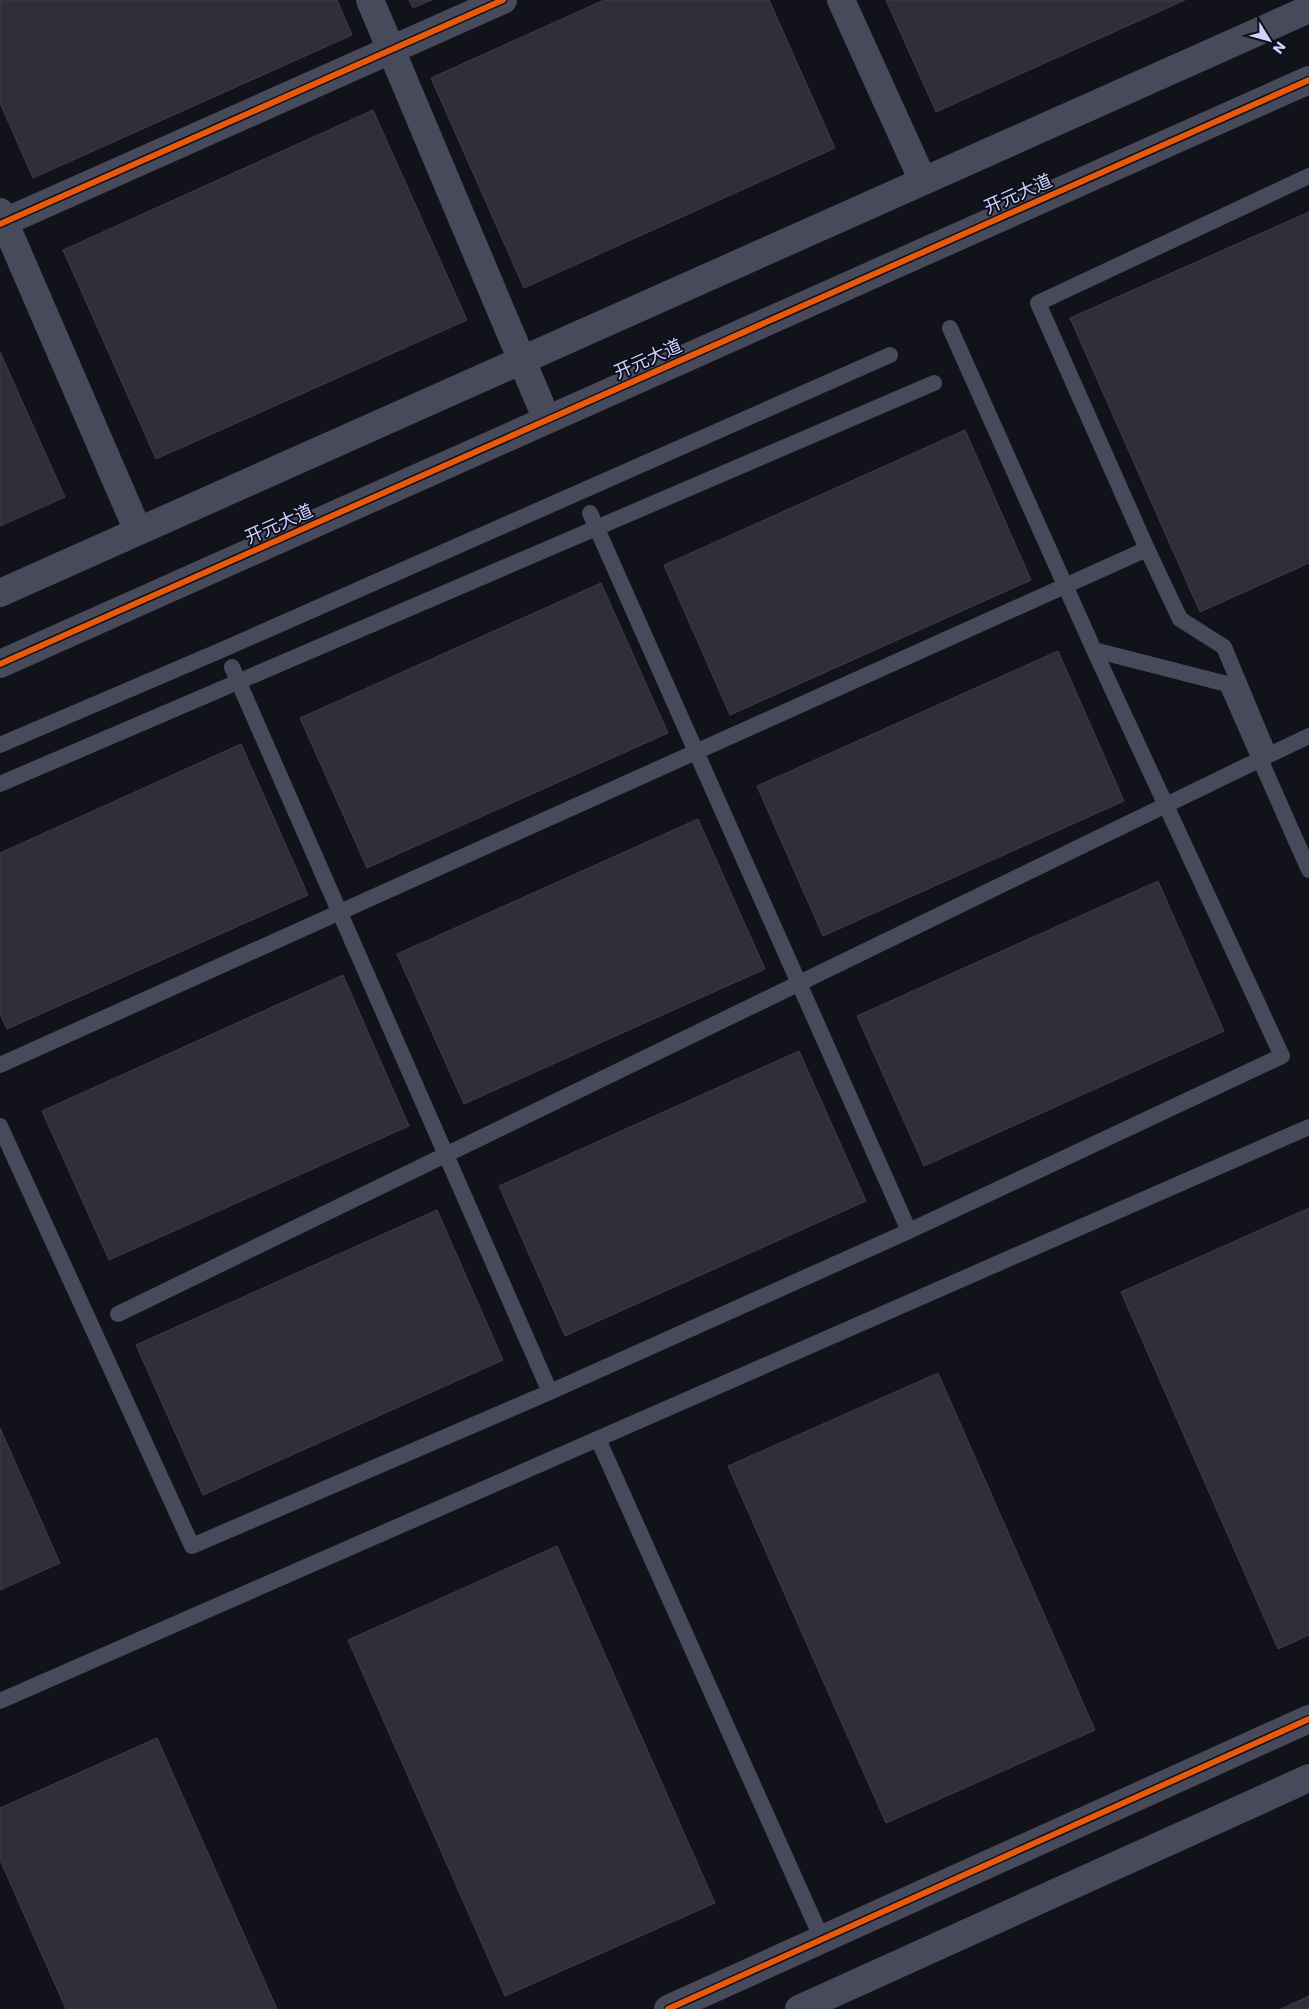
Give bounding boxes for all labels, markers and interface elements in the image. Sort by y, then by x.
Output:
north arrow [1244,15,1294,65]
text: N [1268,38,1291,58]
street label: 开元大道 [980,167,1056,220]
street label: 开元大道 [610,332,686,385]
street label: 开元大道 [241,497,317,550]

